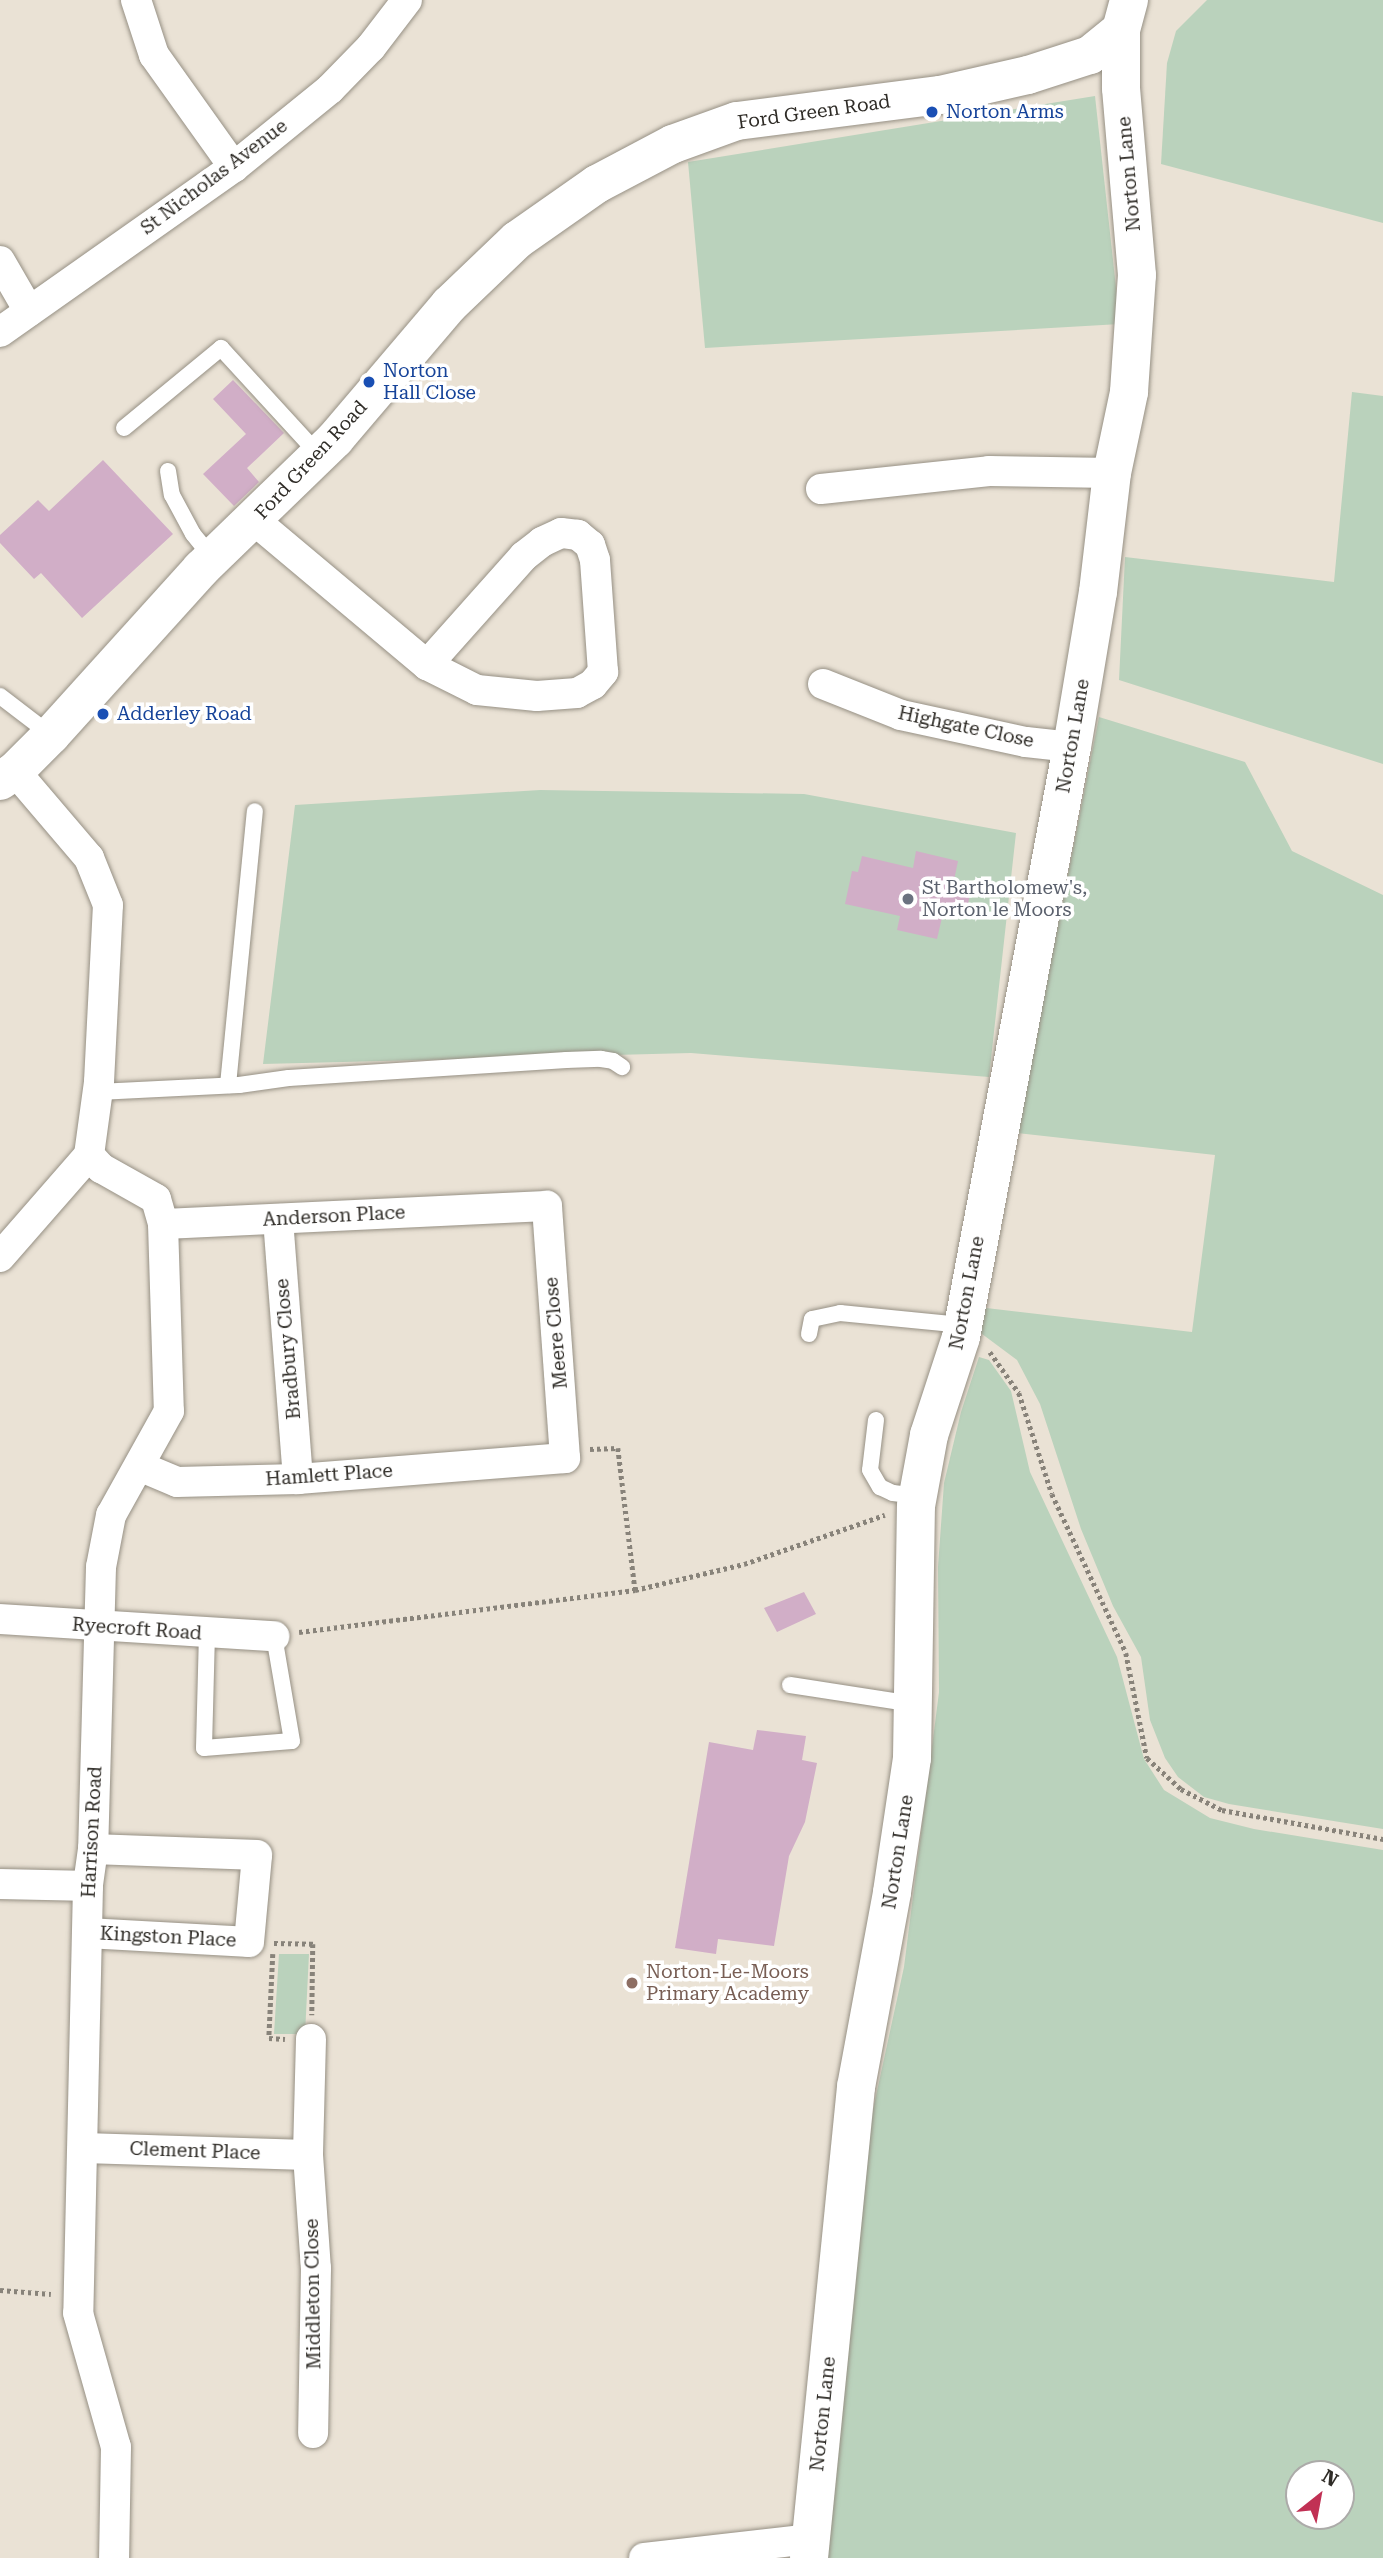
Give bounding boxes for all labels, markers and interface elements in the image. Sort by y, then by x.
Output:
street label: Ford Green Road [736,90,892,134]
place label: Norton Arms [946,101,1064,123]
marker: Norton Arms [924,104,940,120]
street label: St Nicholas Avenue [136,114,292,240]
street label: Norton Lane [1113,116,1145,232]
place label: Norton Hall Close [383,360,476,404]
marker: Norton Hall Close [361,374,377,390]
street label: Ford Green Road [250,396,372,524]
street label: Norton Lane [1052,677,1094,795]
street label: Highgate Close [896,701,1036,753]
place label: Adderley Road [117,703,252,725]
marker: Adderley Road [95,706,111,722]
place label: St Bartholomew's, Norton le Moors [922,877,1087,921]
marker: St Bartholomew's, Norton le Moors [900,891,916,907]
street label: Anderson Place [262,1201,406,1231]
street label: Norton Lane [945,1234,989,1352]
street label: Meere Close [540,1276,572,1390]
street label: Bradbury Close [270,1278,306,1420]
street label: Hamlett Place [265,1459,393,1491]
street label: Ryecroft Road [71,1613,203,1645]
street label: Harrison Road [77,1765,107,1899]
street label: Norton Lane [878,1793,918,1911]
street label: Kingston Place [99,1922,237,1952]
place label: Norton-Le-Moors Primary Academy [646,1961,809,2005]
marker: Norton-Le-Moors Primary Academy [624,1975,640,1991]
street label: Clement Place [129,2137,261,2165]
street label: Middleton Close [300,2218,326,2370]
street label: Norton Lane [806,2355,840,2473]
north arrow [1285,2460,1355,2530]
text: N [1318,2465,1342,2492]

